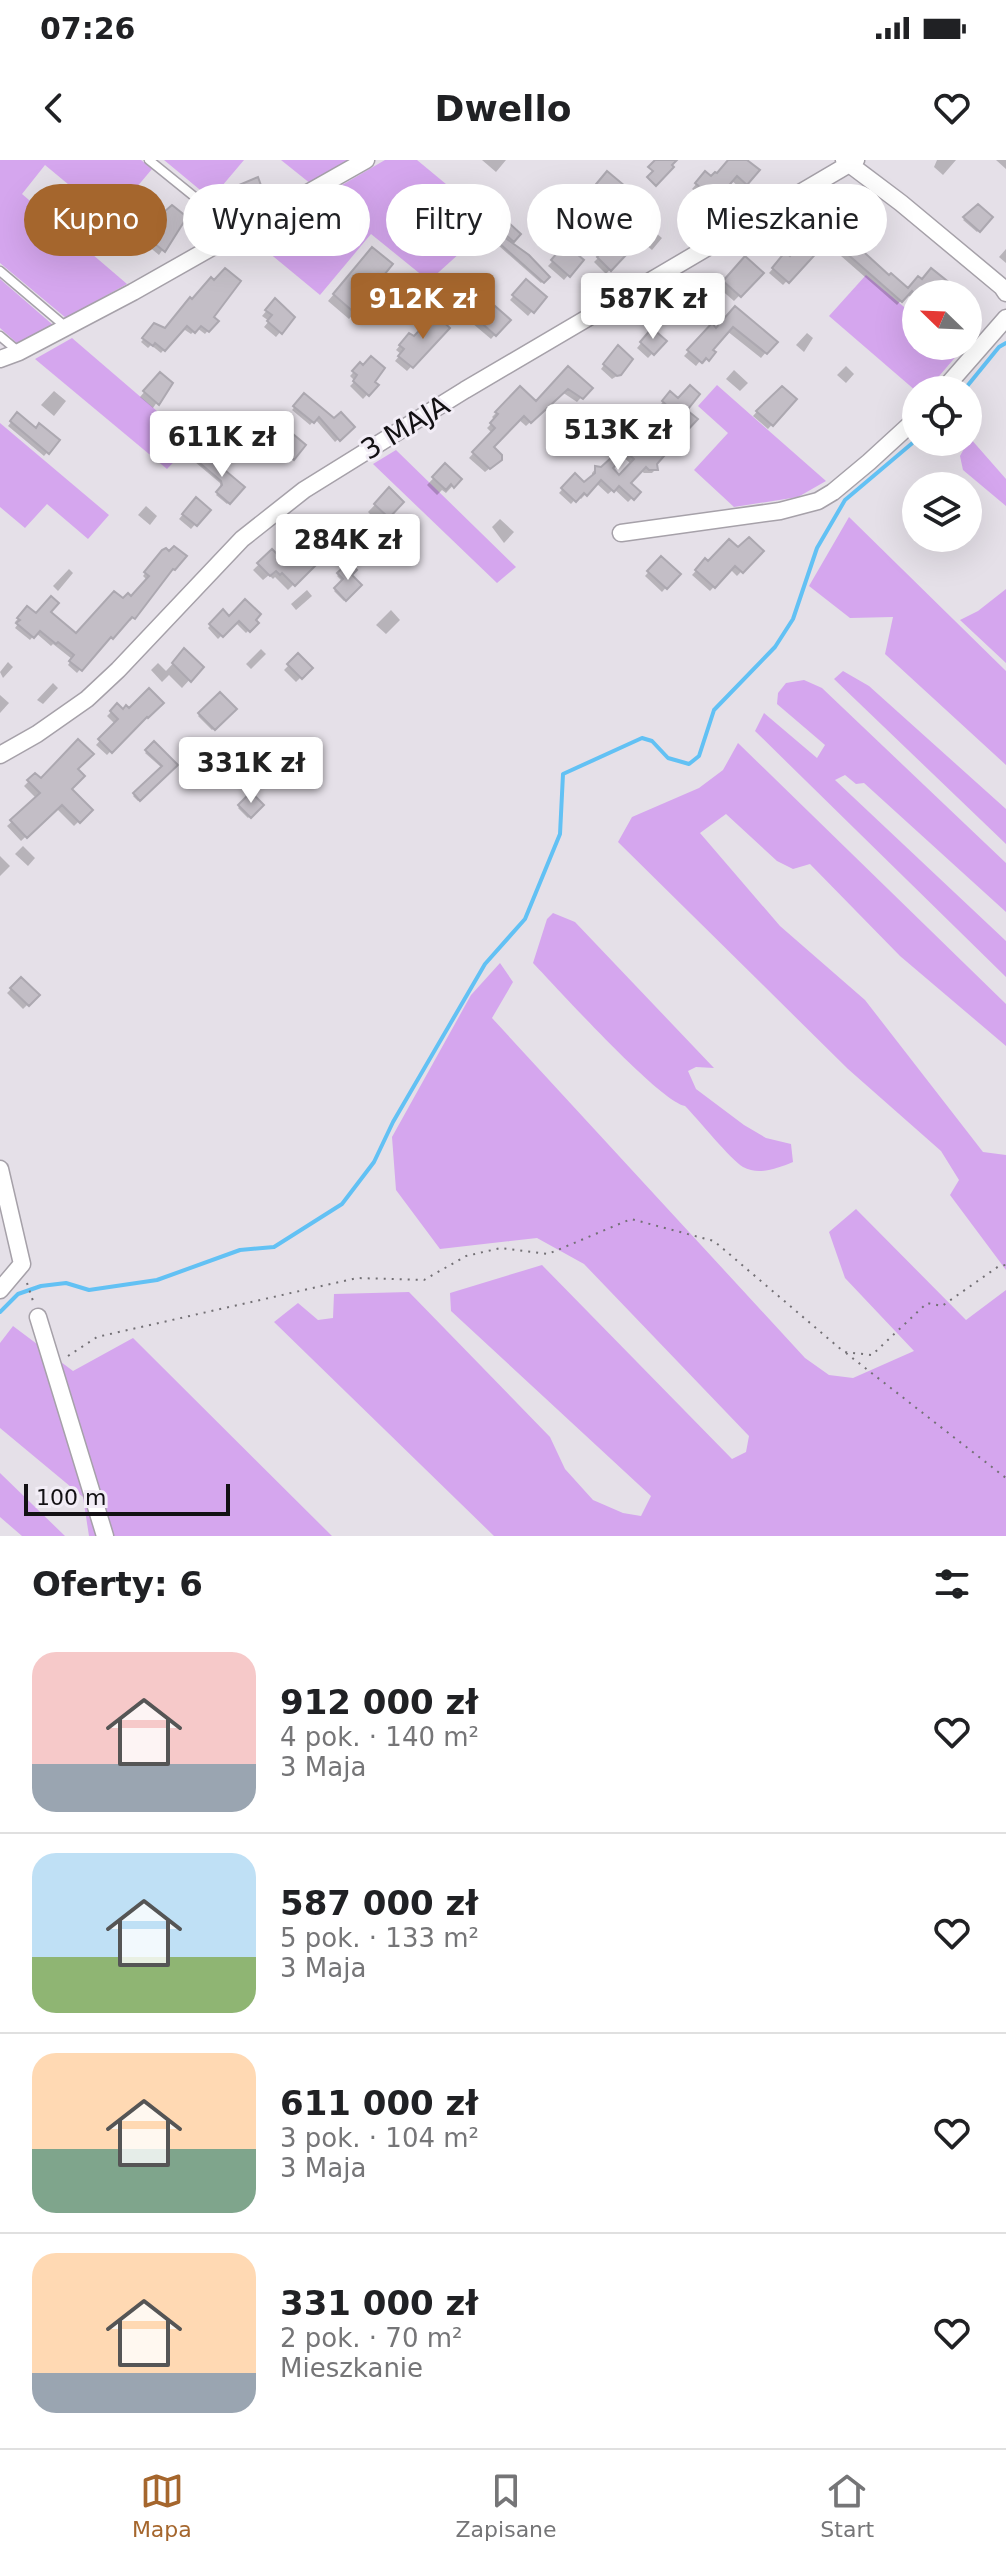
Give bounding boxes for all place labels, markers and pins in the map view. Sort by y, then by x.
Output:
pin: 912K zł [349,273,497,341]
pin: 587K zł [579,273,727,341]
pin: 513K zł [544,404,692,472]
pin: 611K zł [148,411,296,479]
pin: 284K zł [274,514,422,582]
pin: 331K zł [177,737,325,805]

